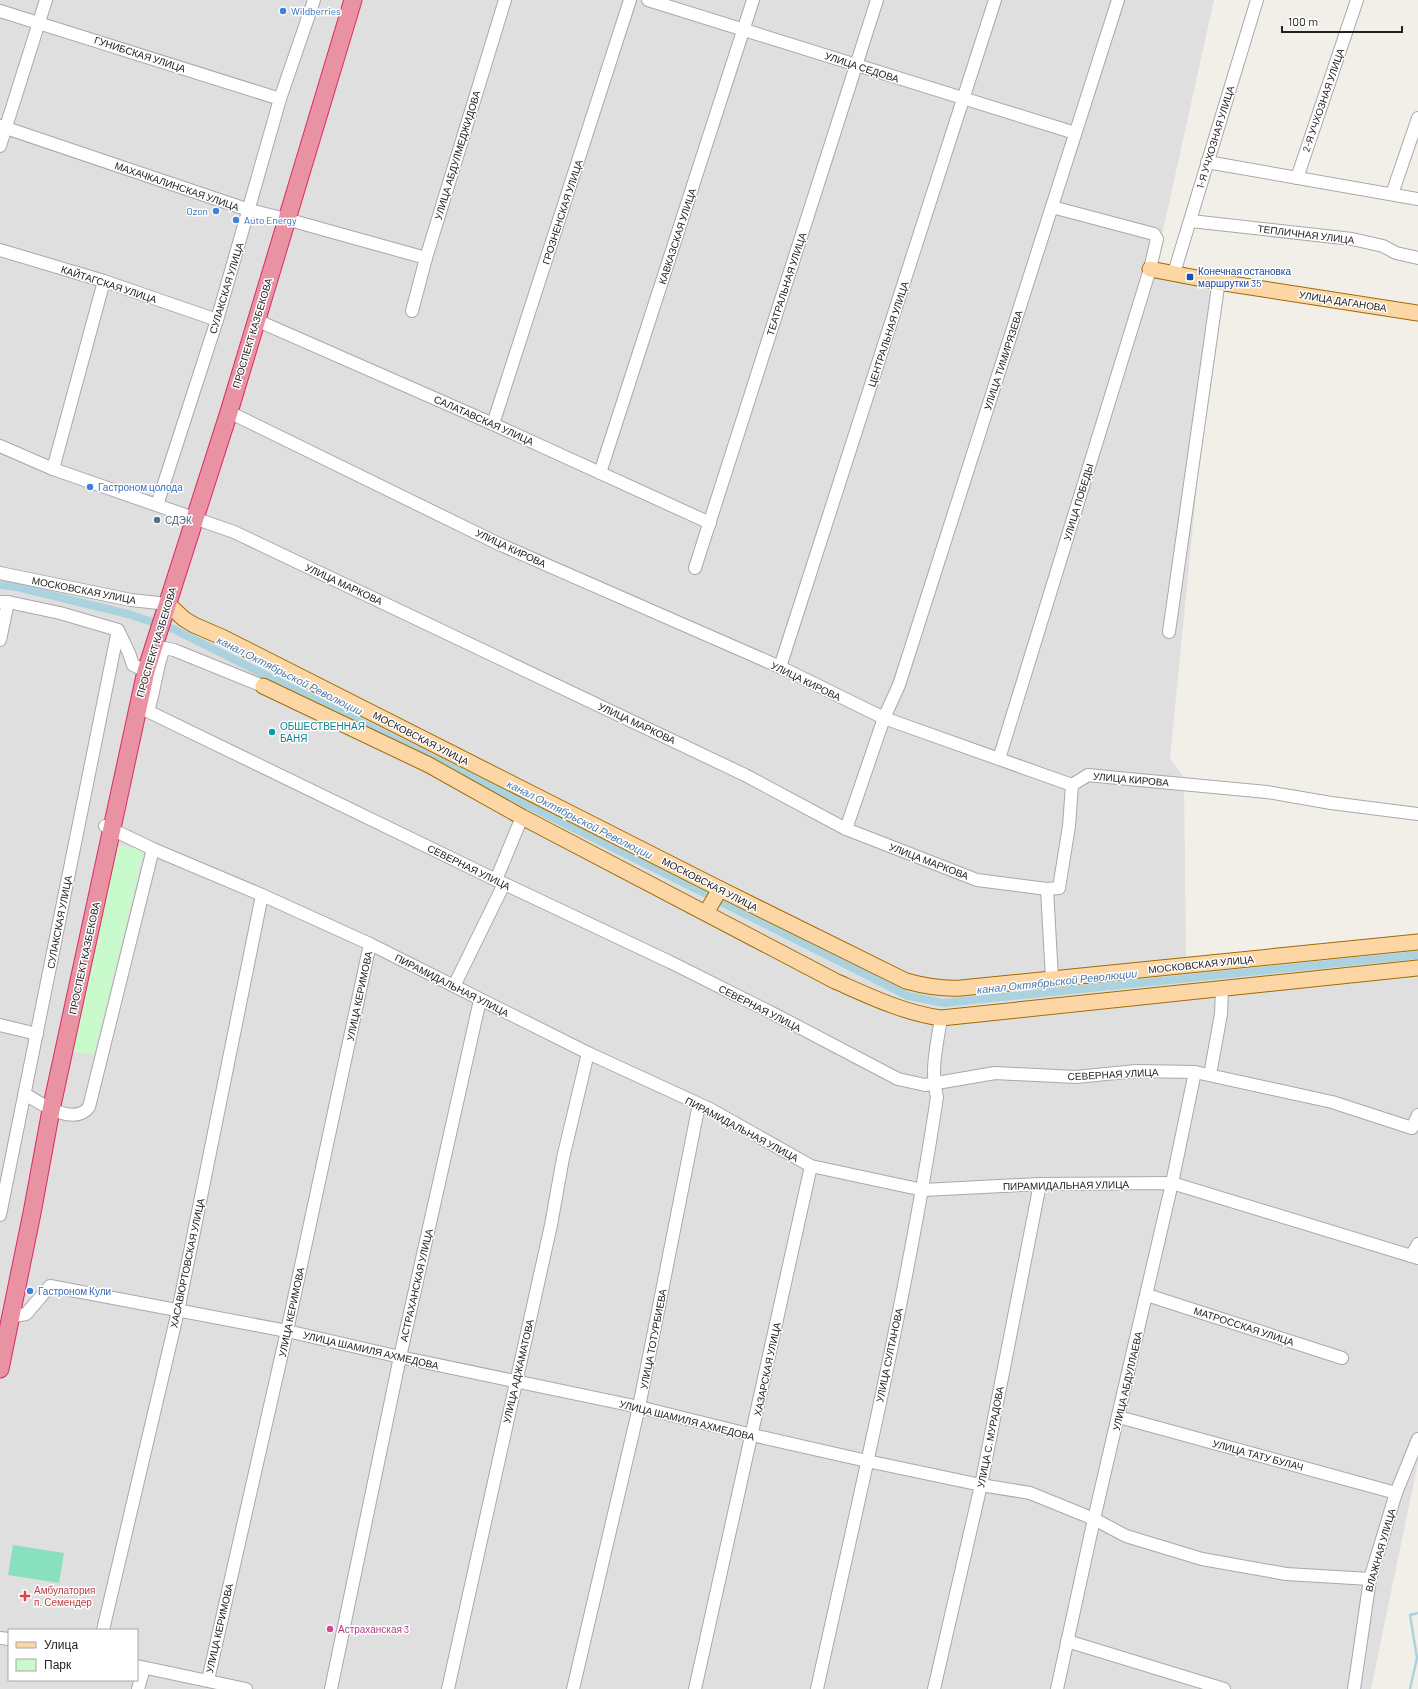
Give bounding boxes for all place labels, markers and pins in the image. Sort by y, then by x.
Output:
place label: Wildberries [291,5,341,17]
marker: Wildberries [278,6,288,16]
place label: Ozon [186,205,208,217]
marker: Ozon [211,206,221,216]
place label: Auto Energy [244,214,297,226]
marker: Auto Energy [231,215,241,225]
place label: Конечная остановка маршрутки 35 [1198,265,1291,289]
marker: Конечная остановка маршрутки 35 [1185,272,1195,282]
place label: Гастроном цолода [98,481,183,493]
marker: Гастроном цолода [85,482,95,492]
place label: СДЭК [165,514,192,526]
marker: СДЭК [152,515,162,525]
place label: ОБШЕСТВЕННАЯ БАНЯ [280,720,365,744]
marker: ОБШЕСТВЕННАЯ БАНЯ [267,727,277,737]
place label: Гастроном Кули [38,1285,111,1297]
marker: Гастроном Кули [25,1286,35,1296]
place label: Амбулатория п. Семендер [34,1584,96,1608]
marker: Амбулатория п. Семендер [19,1590,31,1602]
place label: Астраханская 3 [338,1623,409,1635]
marker: Астраханская 3 [325,1624,335,1634]

